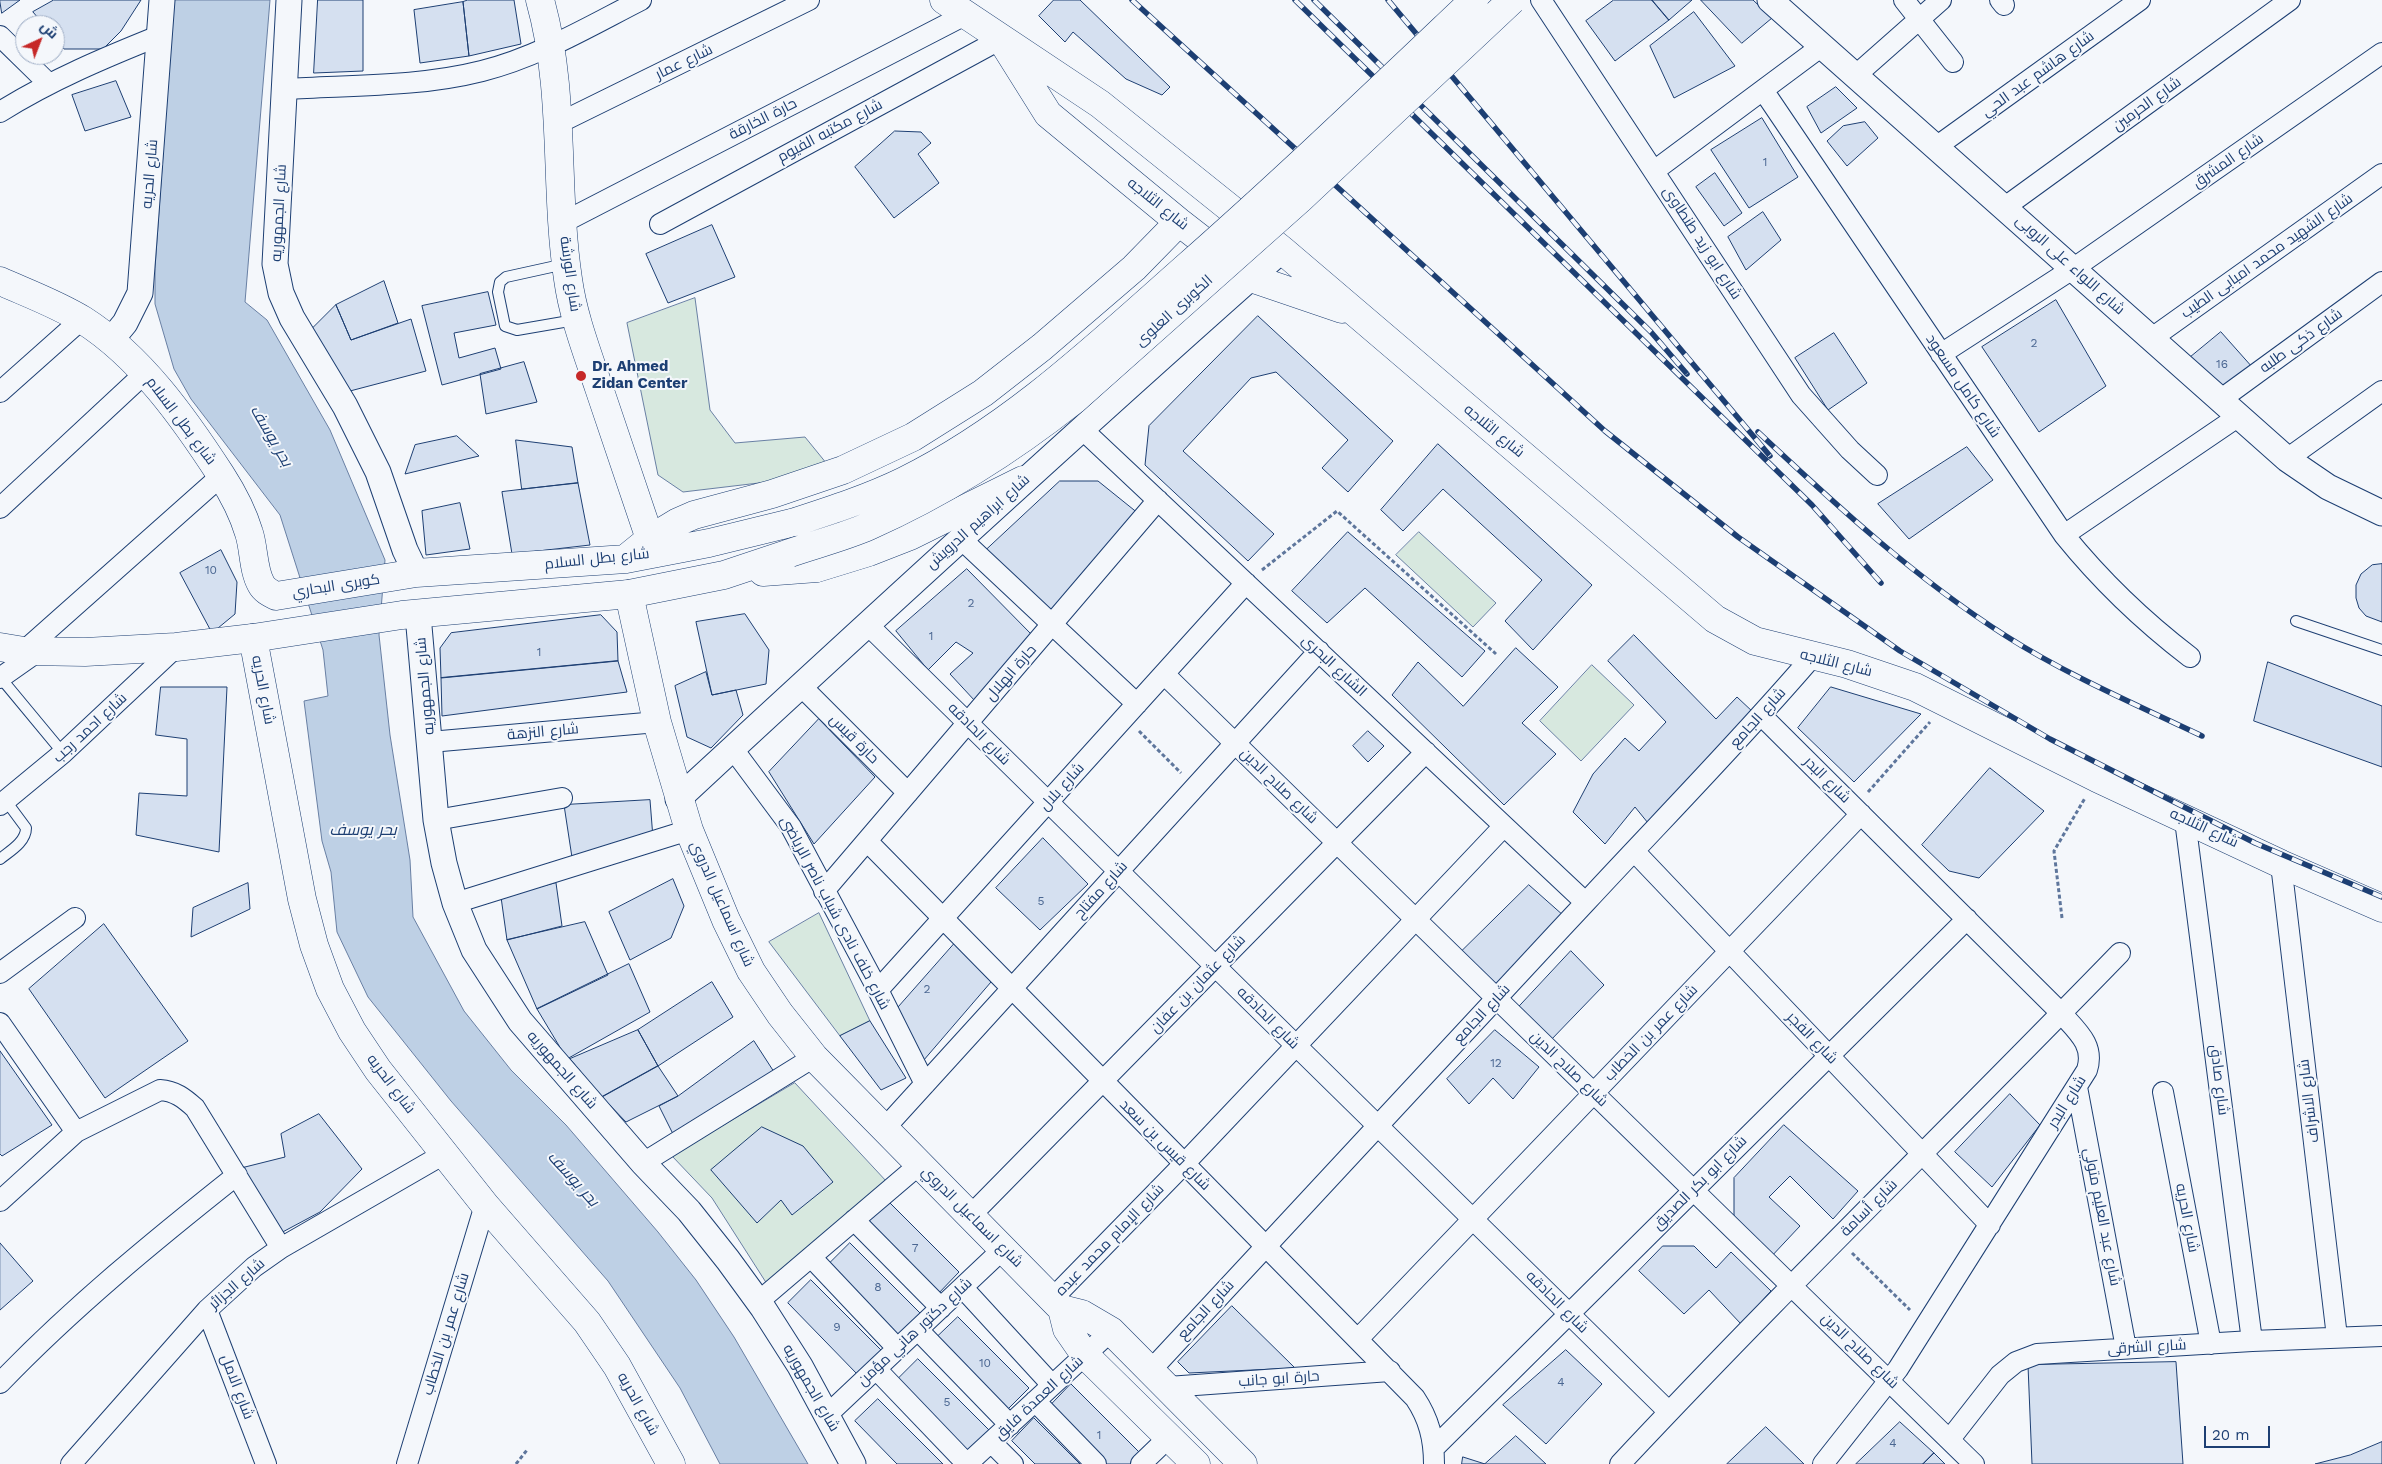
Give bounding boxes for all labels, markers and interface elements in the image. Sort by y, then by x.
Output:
north arrow [15,15,65,65]
text: ش [38,18,62,42]
street label: شارع هاشم عبد الحي [1978,27,2098,121]
street label: شارع عمار [652,40,716,84]
street label: شارع الحرمين [2109,73,2185,135]
street label: حارة الخارقة [726,94,800,144]
street label: شارع مكتبه الفيوم [774,96,886,166]
street label: شارع المشرق [2189,130,2267,192]
street label: شارع الحريه [138,138,162,210]
house number: 1 [1763,155,1767,169]
street label: شارع الجمهوريه [267,164,291,262]
street label: شارع الثلاجه [1124,174,1192,234]
street label: شارع ابو زيد طنطاوى [1659,183,1745,303]
street label: شارع الشهيد محمد امبابى الطيب [2178,190,2356,322]
street label: شارع اللواء على الروبى [2012,211,2128,319]
street label: شارع الورشة [556,235,584,313]
street label: الكوبرى العلوى [1131,271,1217,351]
street label: شارع ذكى طلبه [2256,305,2346,377]
street label: شارع كامل مسعود [1922,331,2004,441]
house number: 2 [2031,336,2037,350]
house number: 16 [2216,357,2228,371]
place label: Dr. Ahmed Zidan Center [592,358,687,393]
marker: Dr. Ahmed Zidan Center [574,369,588,383]
street label: شارع بطل السلام [142,373,220,469]
street label: شارع الثلاجه [1460,400,1528,462]
water label: بحر يوسف [246,402,296,470]
street label: شارع ابراهيم الدرويش [923,471,1033,573]
street label: شارع بطل السلام [544,545,650,573]
house number: 10 [205,563,217,577]
street label: كوبرى البحاري [291,570,381,602]
house number: 2 [968,596,974,610]
house number: 1 [929,629,933,643]
street label: الشارع البحرى [1298,631,1370,701]
street label: شارع الجمهوريه [412,636,438,736]
street label: حارة الهلال [982,641,1040,705]
house number: 1 [537,645,541,659]
street label: شارع الثلاجه [1798,645,1874,681]
street label: شارع الحريه [248,654,278,726]
street label: شارع الجامع [1726,684,1790,752]
street label: شارع احمد رجب [49,689,131,767]
street label: شارع الحادقه [944,699,1014,769]
street label: حارة قيس [825,710,883,768]
street label: شارع النزهة [506,720,580,744]
street label: شارع صلاح الدين [1236,744,1322,828]
street label: شارع البدر [1800,753,1854,807]
street label: شارع بلال [1036,759,1088,815]
street label: شارع الثلاجه [2167,804,2241,852]
street label: شارع خلف نادى شباب ناصر الرياضى [776,813,894,1013]
water label: بحر يوسف [329,820,397,840]
street label: شارع اسماعيل الدروي [686,838,758,970]
street label: شارع مفتاح [1071,858,1131,922]
house number: 5 [1038,894,1044,908]
street label: شارع عثمان بن عفان [1147,931,1249,1037]
street label: شارع الجامع [1450,980,1514,1048]
street label: شارع عمر بن الخطاب [1600,981,1702,1085]
house number: 2 [924,982,930,996]
street label: شارع الحادقه [1233,983,1303,1053]
street label: شارع الفجر [1783,1008,1841,1068]
street label: شارع الجمهوريه [523,1027,601,1113]
street label: شارع صلاح الدين [1526,1027,1612,1111]
street label: شارع صادق [2206,1044,2232,1116]
street label: شارع الحريه [363,1051,419,1117]
house number: 12 [1490,1056,1502,1070]
street label: شارع الاشراف [2295,1058,2323,1144]
street label: شارع البدر [2044,1072,2090,1132]
street label: شارع قيس بن سعد [1116,1096,1214,1194]
street label: شارع ابو بكر الصديق [1649,1132,1751,1234]
street label: شارع عبد العليم متولي [2080,1146,2124,1288]
water label: بحر يوسف [543,1147,603,1211]
street label: شارع اسماعيل الدروي [918,1163,1026,1271]
street label: شارع أسامة [1837,1176,1901,1240]
street label: شارع الإمام محمد عبده [1052,1180,1168,1300]
street label: شارع الحريه [2172,1182,2202,1254]
house number: 7 [912,1241,918,1255]
street label: شارع الجزائر [205,1255,269,1313]
street label: شارع الحادقه [1522,1267,1592,1337]
street label: شارع عمر بن الخطاب [419,1271,473,1397]
street label: شارع دكتور هاني مؤمن [854,1274,976,1390]
street label: شارع الجامع [1174,1276,1238,1344]
house number: 8 [874,1280,882,1294]
street label: شارع صلاح الدين [1817,1309,1903,1393]
house number: 9 [833,1320,841,1334]
street label: شارع الشرقى [2107,1336,2187,1358]
street label: شارع الجمهوريه [779,1341,843,1435]
street label: شارع الامل [216,1352,258,1422]
street label: شارع العمدة فايق [991,1352,1087,1444]
house number: 10 [979,1356,991,1370]
street label: حارة ابو جانب [1238,1367,1320,1391]
street label: شارع الحريه [613,1369,663,1439]
house number: 4 [1557,1375,1565,1389]
house number: 5 [944,1395,950,1409]
scale bar [2207,1416,2273,1448]
text: 20 m [2212,1426,2250,1444]
house number: 1 [1097,1428,1101,1442]
house number: 4 [1889,1436,1897,1450]

